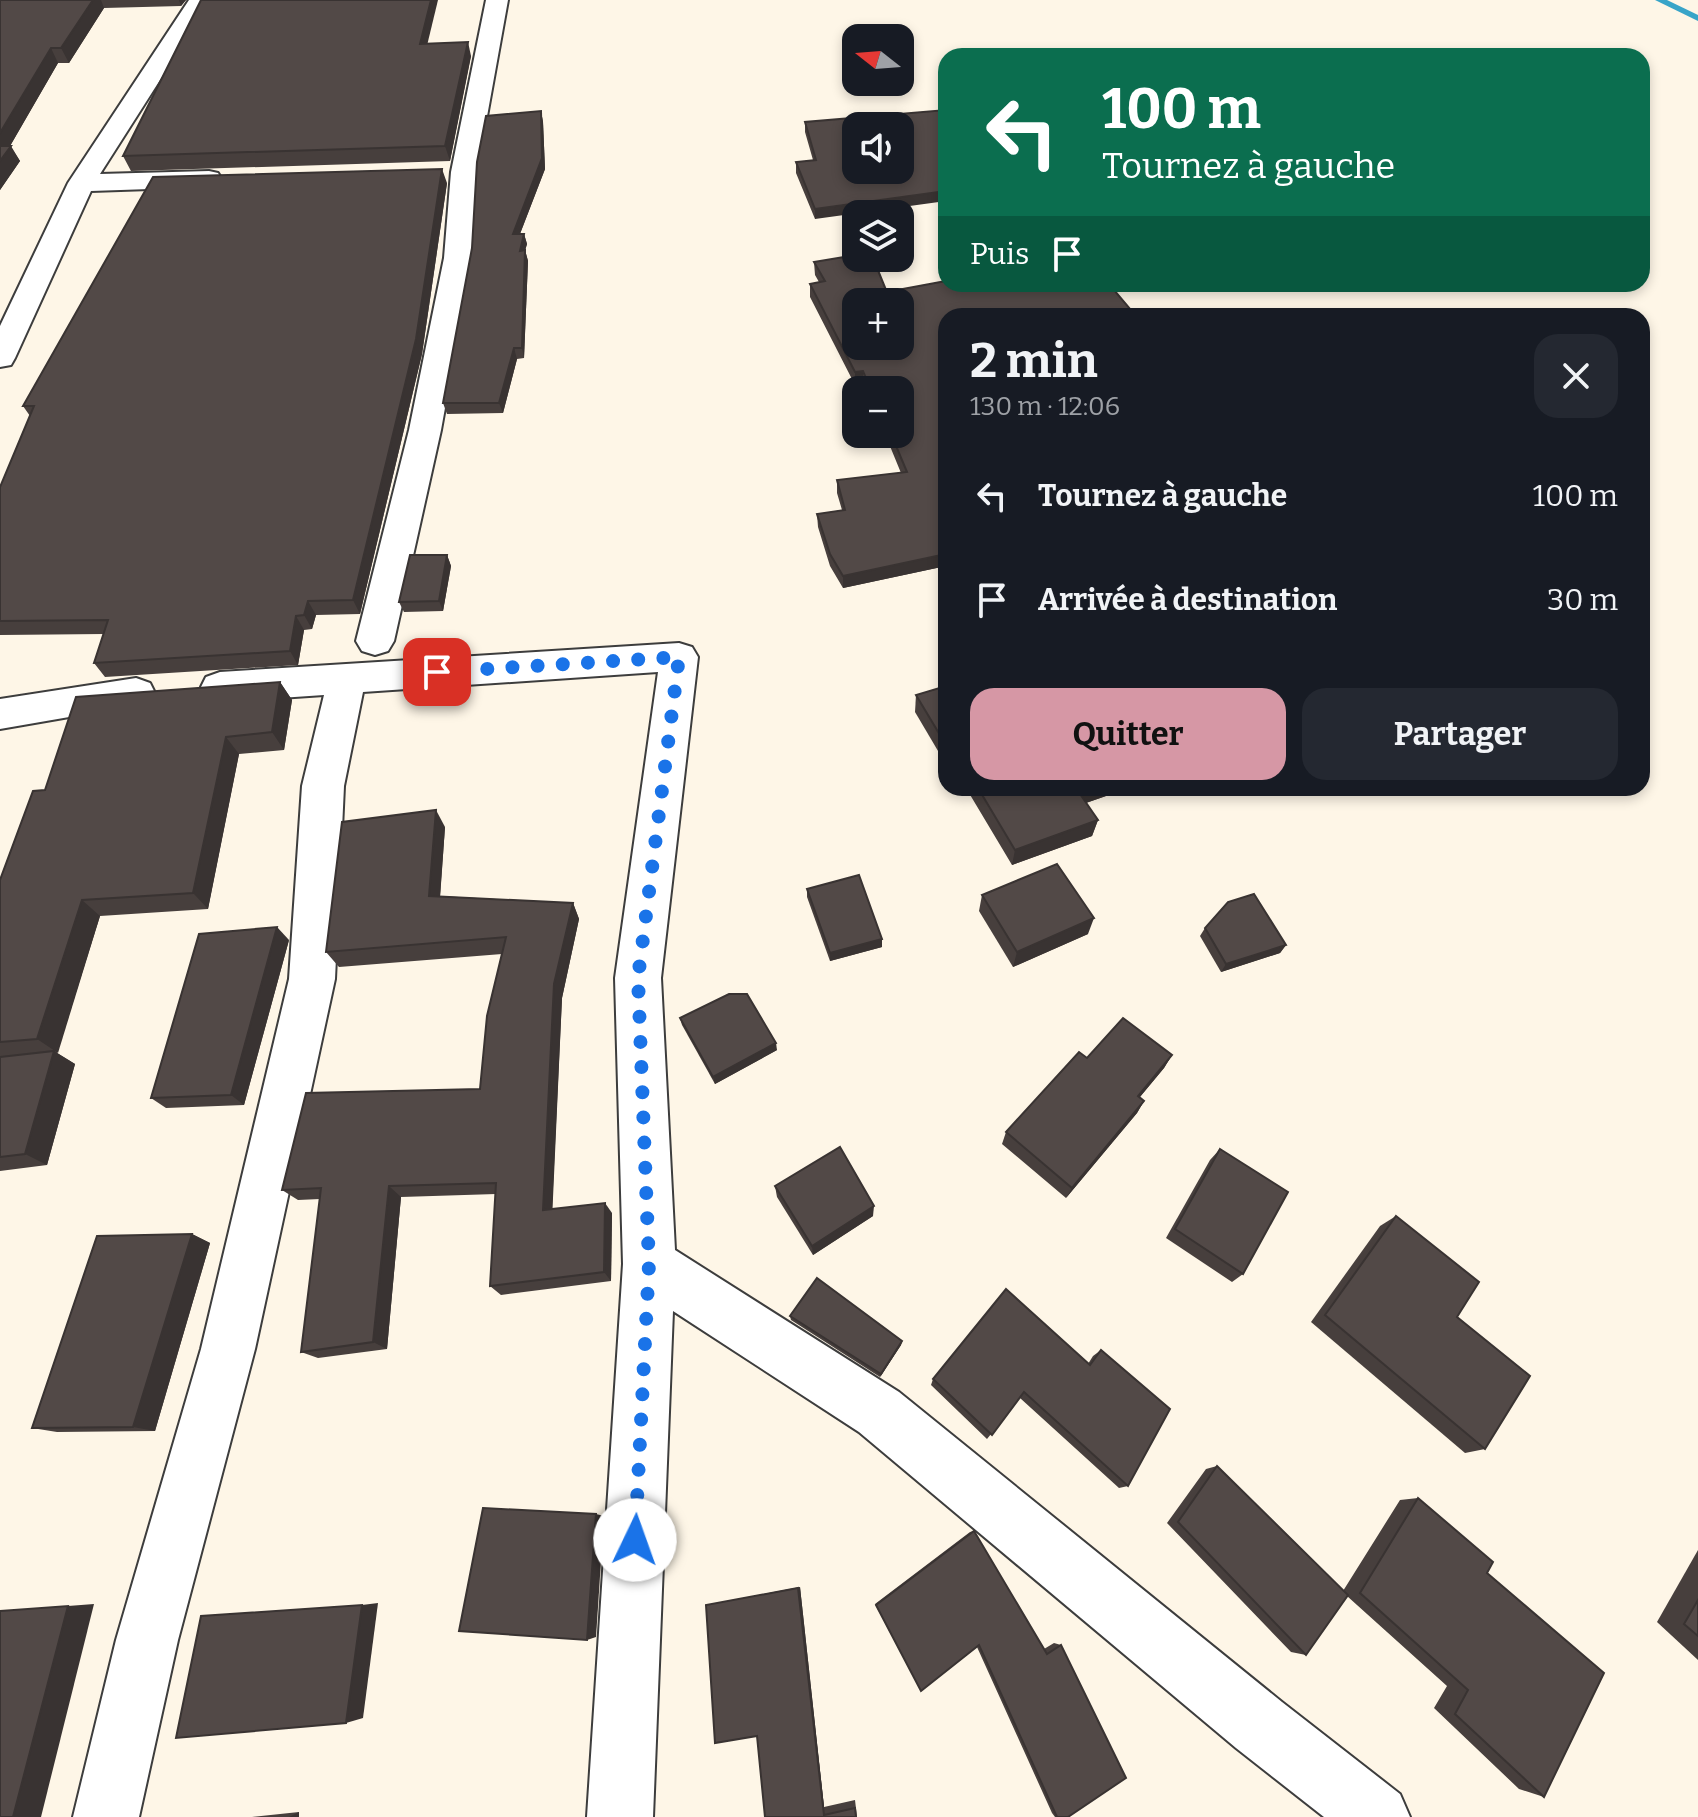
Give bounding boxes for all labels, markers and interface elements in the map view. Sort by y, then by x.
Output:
north arrow [842,24,914,96]
map controls [842,24,914,448]
text: 100 m [1102,76,1261,143]
icon: left [970,80,1074,184]
button: sound [842,112,914,184]
text: Tournez à gauche [1102,144,1395,188]
button: layers [842,200,914,272]
icon: arrive [1045,232,1089,276]
text: Puis [970,236,1029,272]
button: + [842,288,914,360]
text: 2 min [970,332,1098,390]
button: close [1534,334,1618,418]
button: − [842,376,914,448]
text: 130 m · 12:06 [970,391,1120,422]
icon: left [970,474,1014,518]
text: Tournez à gauche [1038,478,1287,514]
text: 100 m [1533,478,1618,514]
icon: arrive [970,578,1014,622]
text: Arrivée à destination [1038,582,1337,618]
text: 30 m [1547,582,1618,618]
pin [403,638,471,706]
icon: arrive [415,650,459,694]
button: Quitter [970,688,1286,780]
button: Partager [1302,688,1618,780]
position arrow [593,1498,677,1582]

